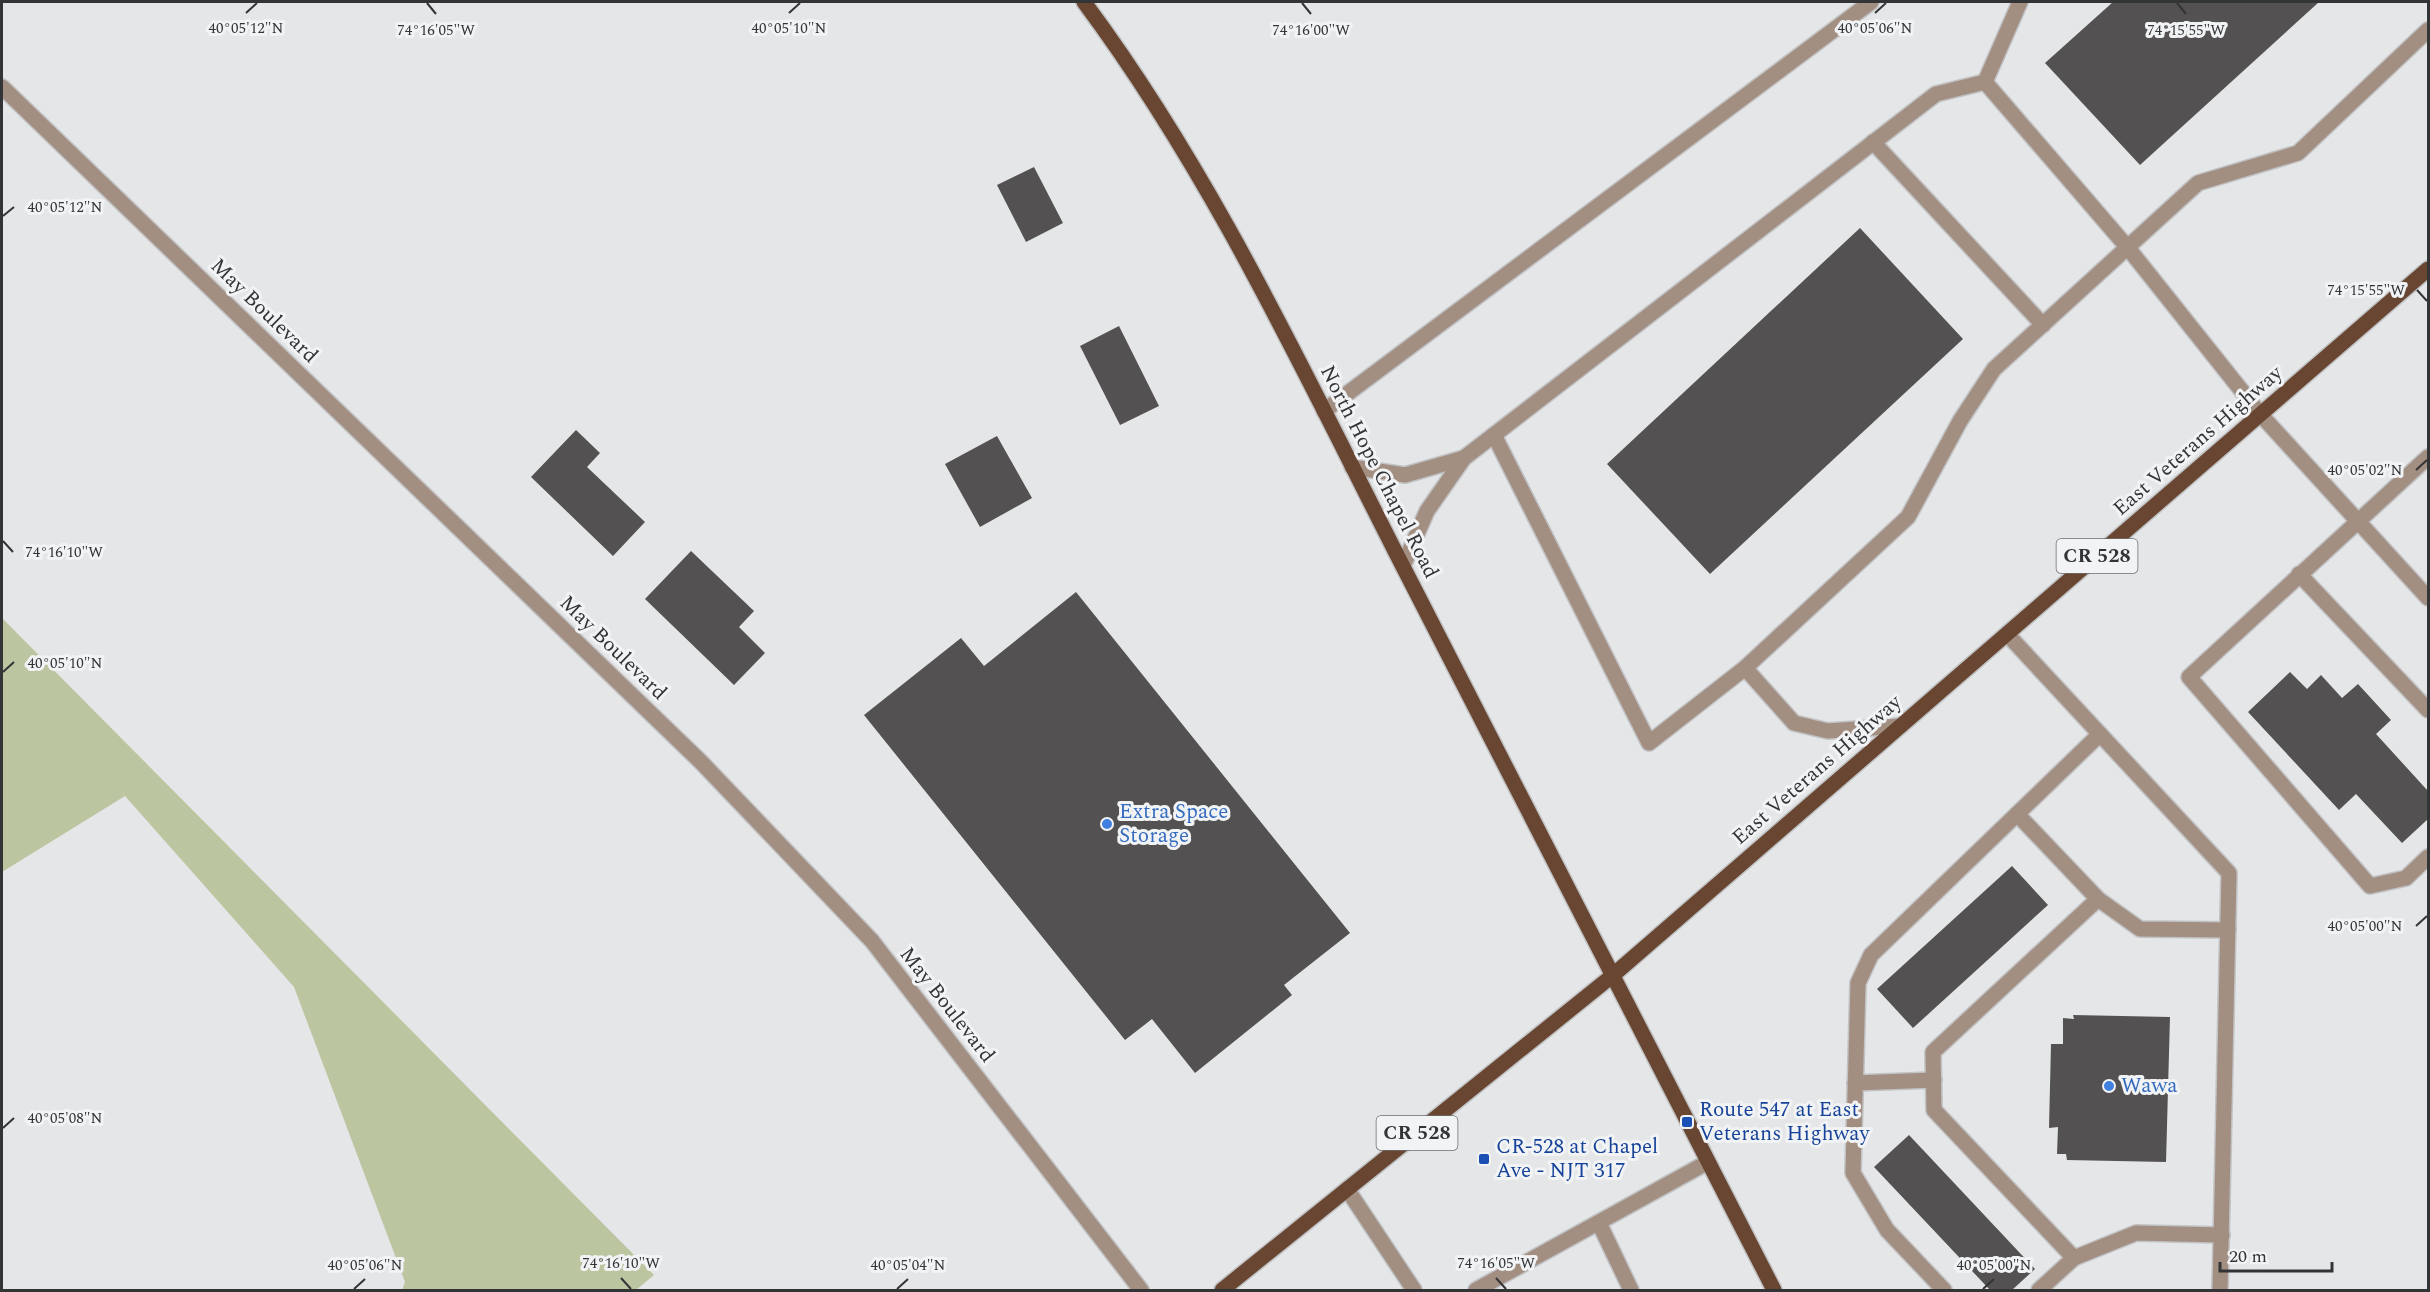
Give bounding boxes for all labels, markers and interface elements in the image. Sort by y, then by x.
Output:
text: 40°05'12"N [209,17,284,40]
text: 40°05'10"N [752,17,827,40]
text: 40°05'06"N [1838,17,1913,40]
text: 74°16'05"W [397,19,475,42]
text: 74°16'00"W [1272,19,1350,42]
text: 74°15'55"W [2147,19,2225,42]
text: 40°05'12"N [28,196,103,219]
street label: May Boulevard [203,251,325,371]
text: 74°15'55"W [2327,279,2405,302]
street label: East Veterans Highway [2106,357,2291,524]
street label: North Hope Chapel Road [1311,360,1447,584]
text: 40°05'02"N [2328,459,2403,482]
road number: CR 528 [2056,539,2138,573]
text: 74°16'10"W [25,541,103,564]
street label: May Boulevard [552,588,674,708]
text: 40°05'10"N [28,652,103,675]
street label: East Veterans Highway [1725,686,1910,853]
place label: Extra Space Storage [1119,796,1228,852]
marker: Extra Space Storage [1100,817,1114,831]
text: 40°05'00"N [2328,915,2403,938]
street label: May Boulevard [891,940,1003,1070]
place label: Wawa [2121,1070,2178,1102]
marker: Wawa [2102,1079,2116,1093]
place label: Route 547 at East Veterans Highway [1699,1094,1870,1150]
text: 40°05'08"N [28,1107,103,1130]
marker: Route 547 at East Veterans Highway [1680,1115,1694,1129]
road number: CR 528 [1376,1116,1458,1150]
place label: CR-528 at Chapel Ave - NJT 317 [1496,1131,1658,1187]
marker: CR-528 at Chapel Ave - NJT 317 [1477,1152,1491,1166]
scale bar [2220,1235,2332,1273]
text: 20 m [2229,1243,2267,1270]
text: 74°16'10"W [582,1252,660,1275]
text: 74°16'05"W [1457,1252,1535,1275]
text: 40°05'06"N [328,1254,403,1277]
text: 40°05'04"N [871,1254,946,1277]
text: 40°05'00"N [1957,1254,2032,1277]

